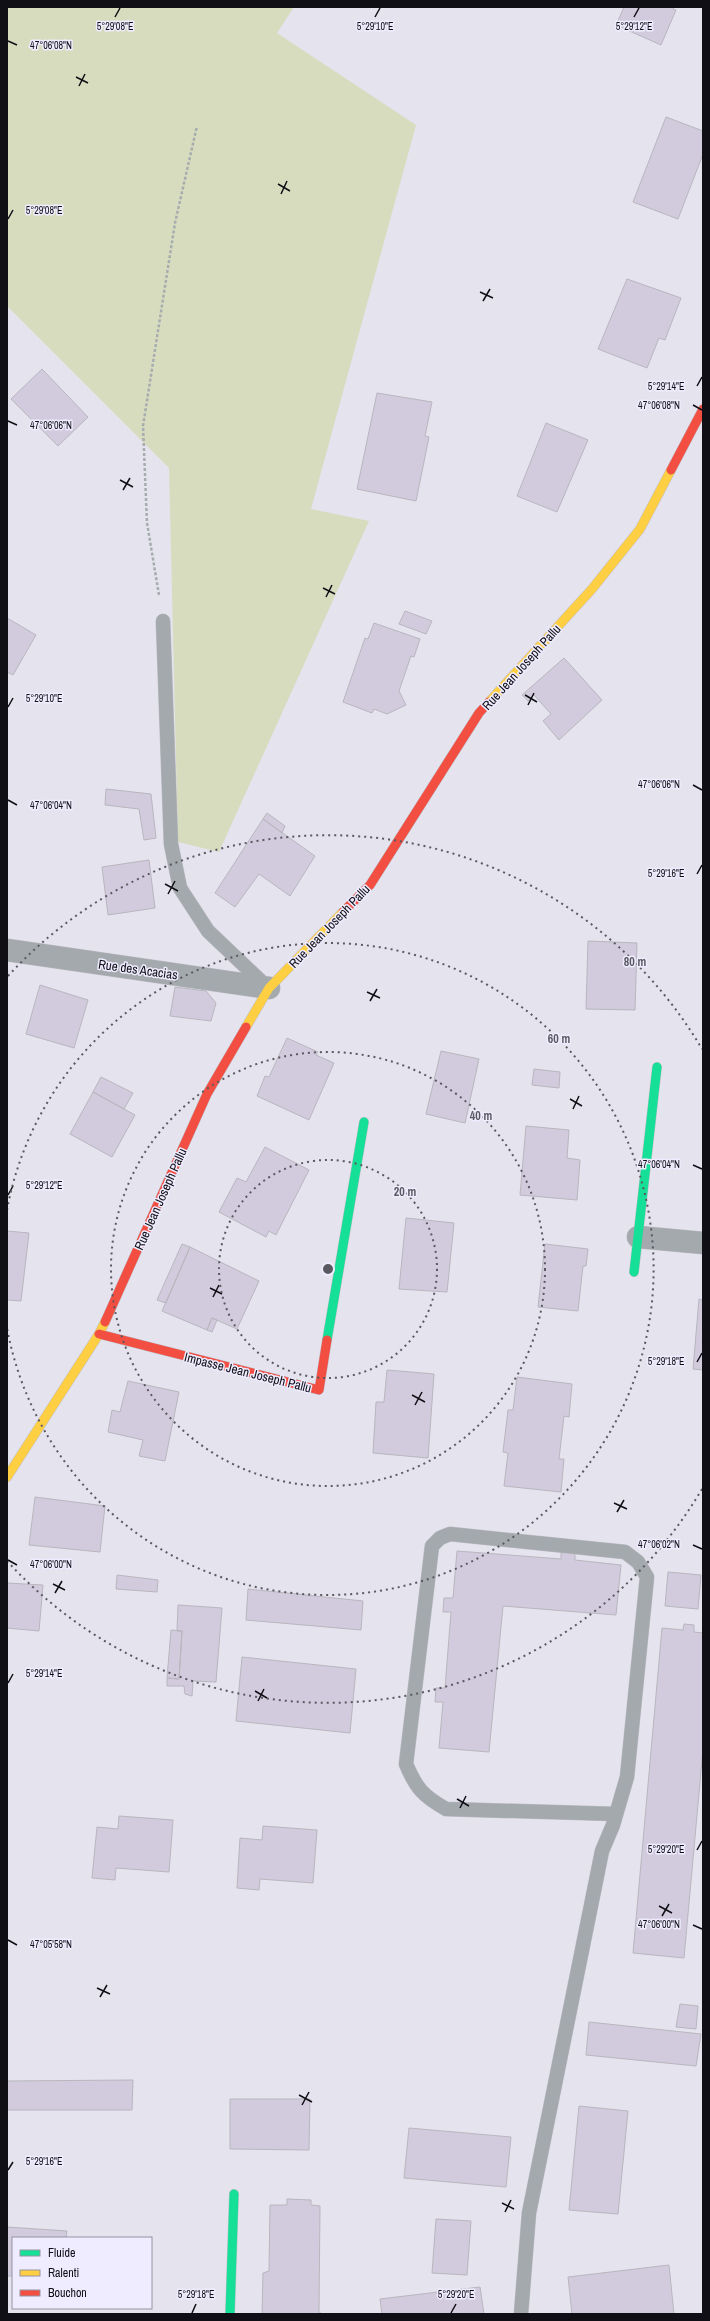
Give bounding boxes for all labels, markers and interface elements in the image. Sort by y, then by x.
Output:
text: 5°29'08"E [97,20,133,33]
text: 5°29'10"E [357,20,393,33]
text: 5°29'12"E [616,20,652,33]
text: 47°06'08"N [30,39,72,52]
text: 5°29'08"E [26,204,62,217]
text: 5°29'14"E [648,380,684,393]
text: 47°06'08"N [638,399,680,412]
text: 47°06'06"N [30,419,72,432]
street label: Rue Jean Joseph Pallu [478,621,564,714]
text: 5°29'10"E [26,692,62,705]
text: 47°06'06"N [638,778,680,791]
text: 47°06'04"N [30,799,72,812]
text: 5°29'16"E [648,867,684,880]
street label: Rue Jean Joseph Pallu [285,881,374,972]
text: 80 m [624,954,646,970]
street label: Rue des Acacias [97,956,179,983]
text: 60 m [548,1031,570,1047]
text: 40 m [470,1108,492,1124]
street label: Rue Jean Joseph Pallu [130,1146,191,1253]
text: 47°06'04"N [638,1158,680,1171]
text: 5°29'12"E [26,1179,62,1192]
text: 20 m [394,1184,416,1200]
centre of rings [321,1262,335,1276]
street label: Impasse Jean Joseph Pallu [183,1348,313,1397]
text: 5°29'18"E [648,1355,684,1368]
text: 47°06'02"N [638,1538,680,1551]
text: 47°06'00"N [30,1558,72,1571]
text: 5°29'14"E [26,1667,62,1680]
text: 5°29'20"E [648,1843,684,1856]
text: 47°06'00"N [638,1918,680,1931]
text: 47°05'58"N [30,1938,72,1951]
text: 5°29'16"E [26,2155,62,2168]
legend [12,2237,152,2309]
text: Fluide [48,2245,75,2261]
text: Ralenti [48,2265,79,2281]
text: Bouchon [48,2285,87,2301]
text: 5°29'18"E [178,2288,214,2301]
text: 5°29'20"E [438,2288,474,2301]

